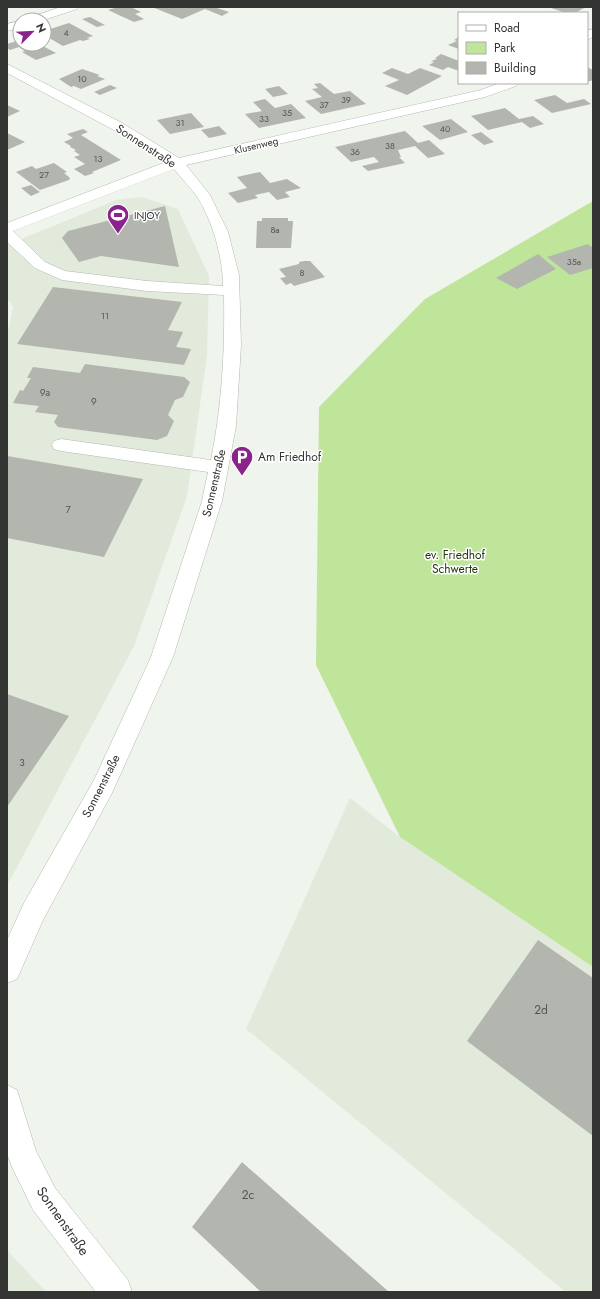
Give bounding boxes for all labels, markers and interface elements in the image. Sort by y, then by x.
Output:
north arrow [12,12,52,52]
legend [458,12,588,84]
text: Road [494,19,520,37]
text: N [32,21,50,35]
house number: 4 [63,26,69,39]
text: Park [494,39,516,57]
text: Building [494,59,536,77]
house number: 10 [77,72,87,85]
house number: 39 [341,93,351,106]
house number: 37 [319,98,329,111]
house number: 35 [282,106,292,119]
house number: 33 [259,112,269,125]
house number: 31 [176,116,184,129]
street label: Sonnenstraße [112,120,180,172]
house number: 40 [440,122,451,135]
street label: Klusenweg [232,133,280,158]
house number: 38 [385,139,395,152]
house number: 36 [350,145,360,158]
house number: 13 [94,152,103,165]
house number: 27 [39,168,49,181]
sports icon: INJOY [105,202,131,235]
place label: INJOY [134,208,160,223]
house number: 8a [270,223,280,236]
house number: 35a [567,255,581,268]
house number: 8 [300,266,305,279]
house number: 11 [101,309,109,322]
house number: 9a [40,385,50,400]
house number: 9 [91,394,97,409]
parking icon: Am Friedhof [229,444,255,477]
street label: Sonnenstraße [197,447,231,519]
place label: Am Friedhof [258,448,322,466]
house number: 7 [65,502,71,517]
park label: ev. Friedhof Schwerte [425,546,486,578]
street label: Sonnenstraße [77,751,125,821]
house number: 3 [19,755,25,770]
house number: 2d [534,1001,548,1019]
street label: Sonnenstraße [32,1182,94,1260]
house number: 2c [242,1186,255,1204]

